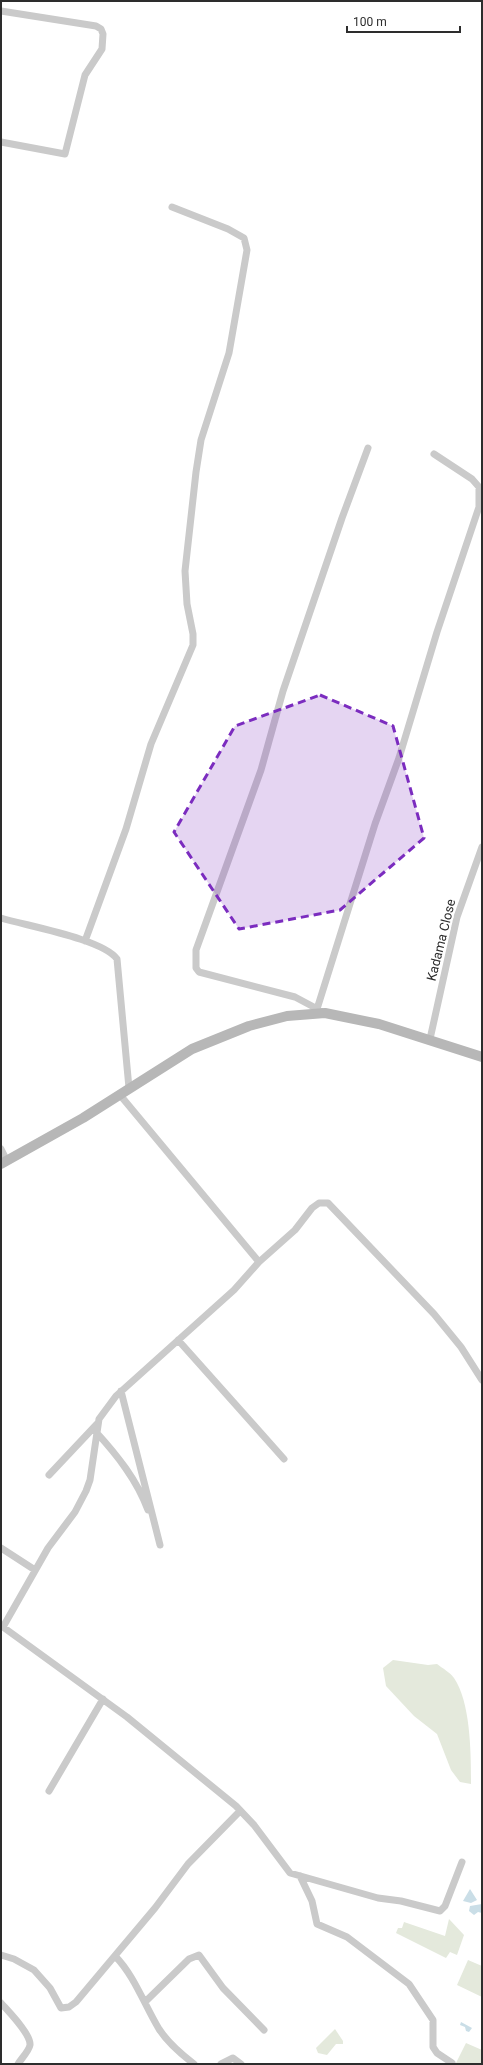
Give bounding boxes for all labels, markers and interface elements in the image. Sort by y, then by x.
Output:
scale bar [347,8,460,34]
text: 100 m [353,15,387,29]
street label: Kadama Close [424,897,458,983]

